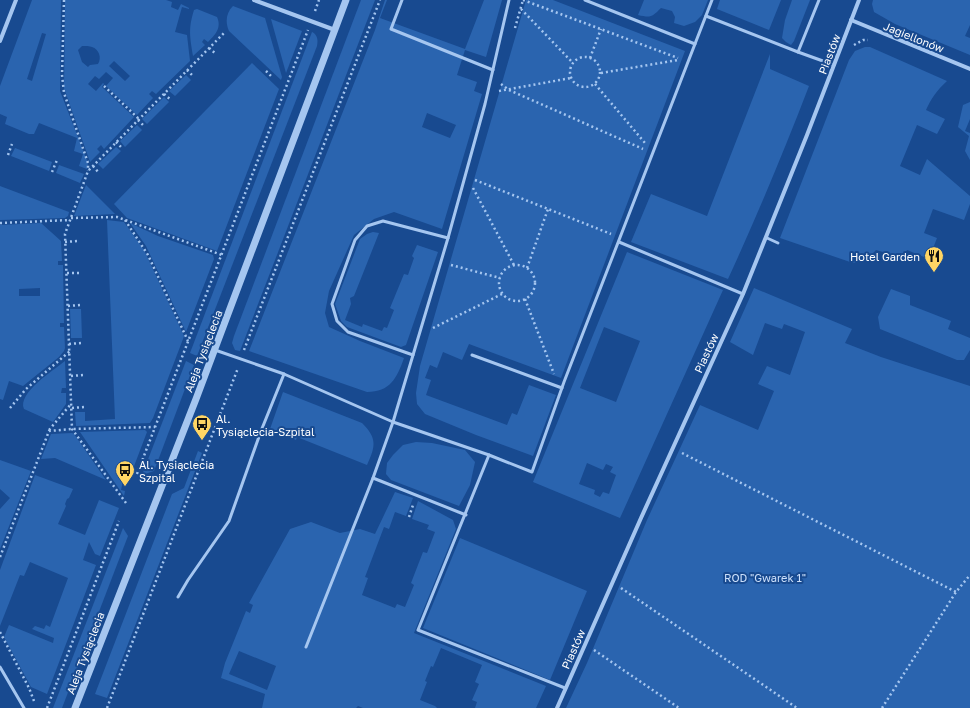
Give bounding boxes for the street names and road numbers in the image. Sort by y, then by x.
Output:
street label: Jagiellonów [882,19,946,55]
street label: Piastów [815,32,843,76]
street label: Aleja Tysiąclecia [181,308,225,394]
street label: Piastów [691,331,721,375]
street label: Aleja Tysiąclecia [63,610,107,696]
street label: Piastów [559,627,588,671]

